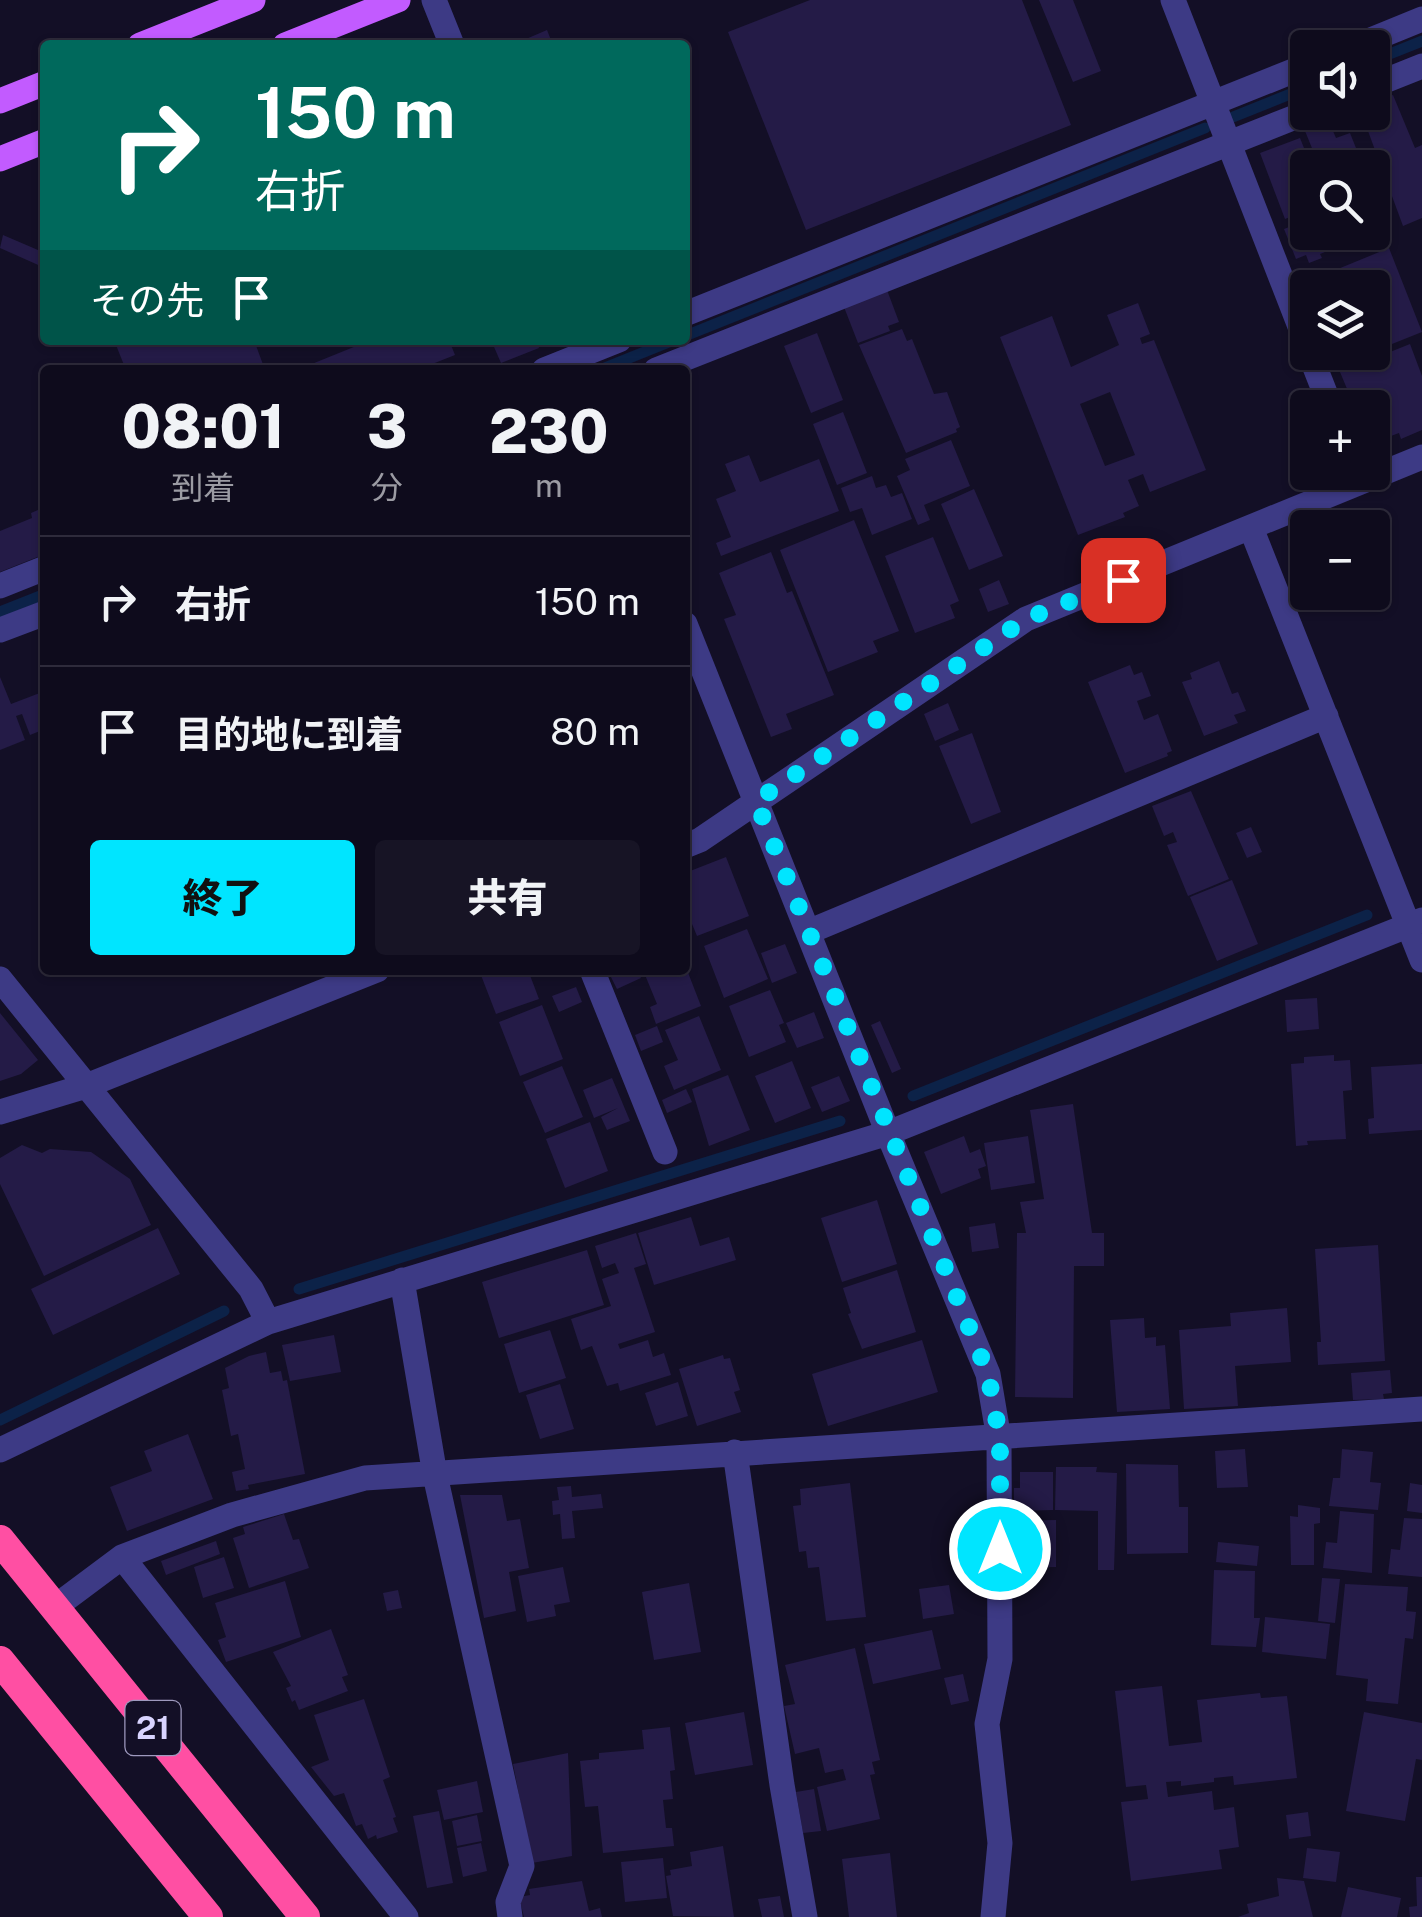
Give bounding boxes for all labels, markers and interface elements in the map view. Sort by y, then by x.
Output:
map controls [1290,30,1390,610]
button: sound [1290,30,1390,130]
text: 150 m [255,71,456,154]
icon: right [90,80,220,210]
button: search [1290,150,1390,250]
text: 右折 [255,164,345,217]
icon: arrive [224,270,279,325]
button: layers [1290,270,1390,370]
text: その先 [90,278,204,323]
button: + [1290,390,1390,490]
text: 08:01 [122,391,285,462]
text: 3 [367,391,408,462]
text: 230 [489,396,608,467]
text: m [535,467,563,504]
text: 到着 [171,469,235,506]
text: 分 [371,469,403,506]
button: − [1290,510,1390,610]
pin [1081,538,1166,623]
icon: arrive [1096,553,1151,608]
icon: right [90,574,145,629]
text: 150 m [535,579,640,624]
text: 右折 [175,582,251,627]
icon: arrive [90,704,145,759]
text: 80 m [550,709,640,754]
text: 目的地に到着 [175,712,403,757]
button: 終了 [90,840,355,955]
button: 共有 [375,840,640,955]
position arrow [948,1497,1052,1601]
road number: 21 [126,1701,180,1755]

